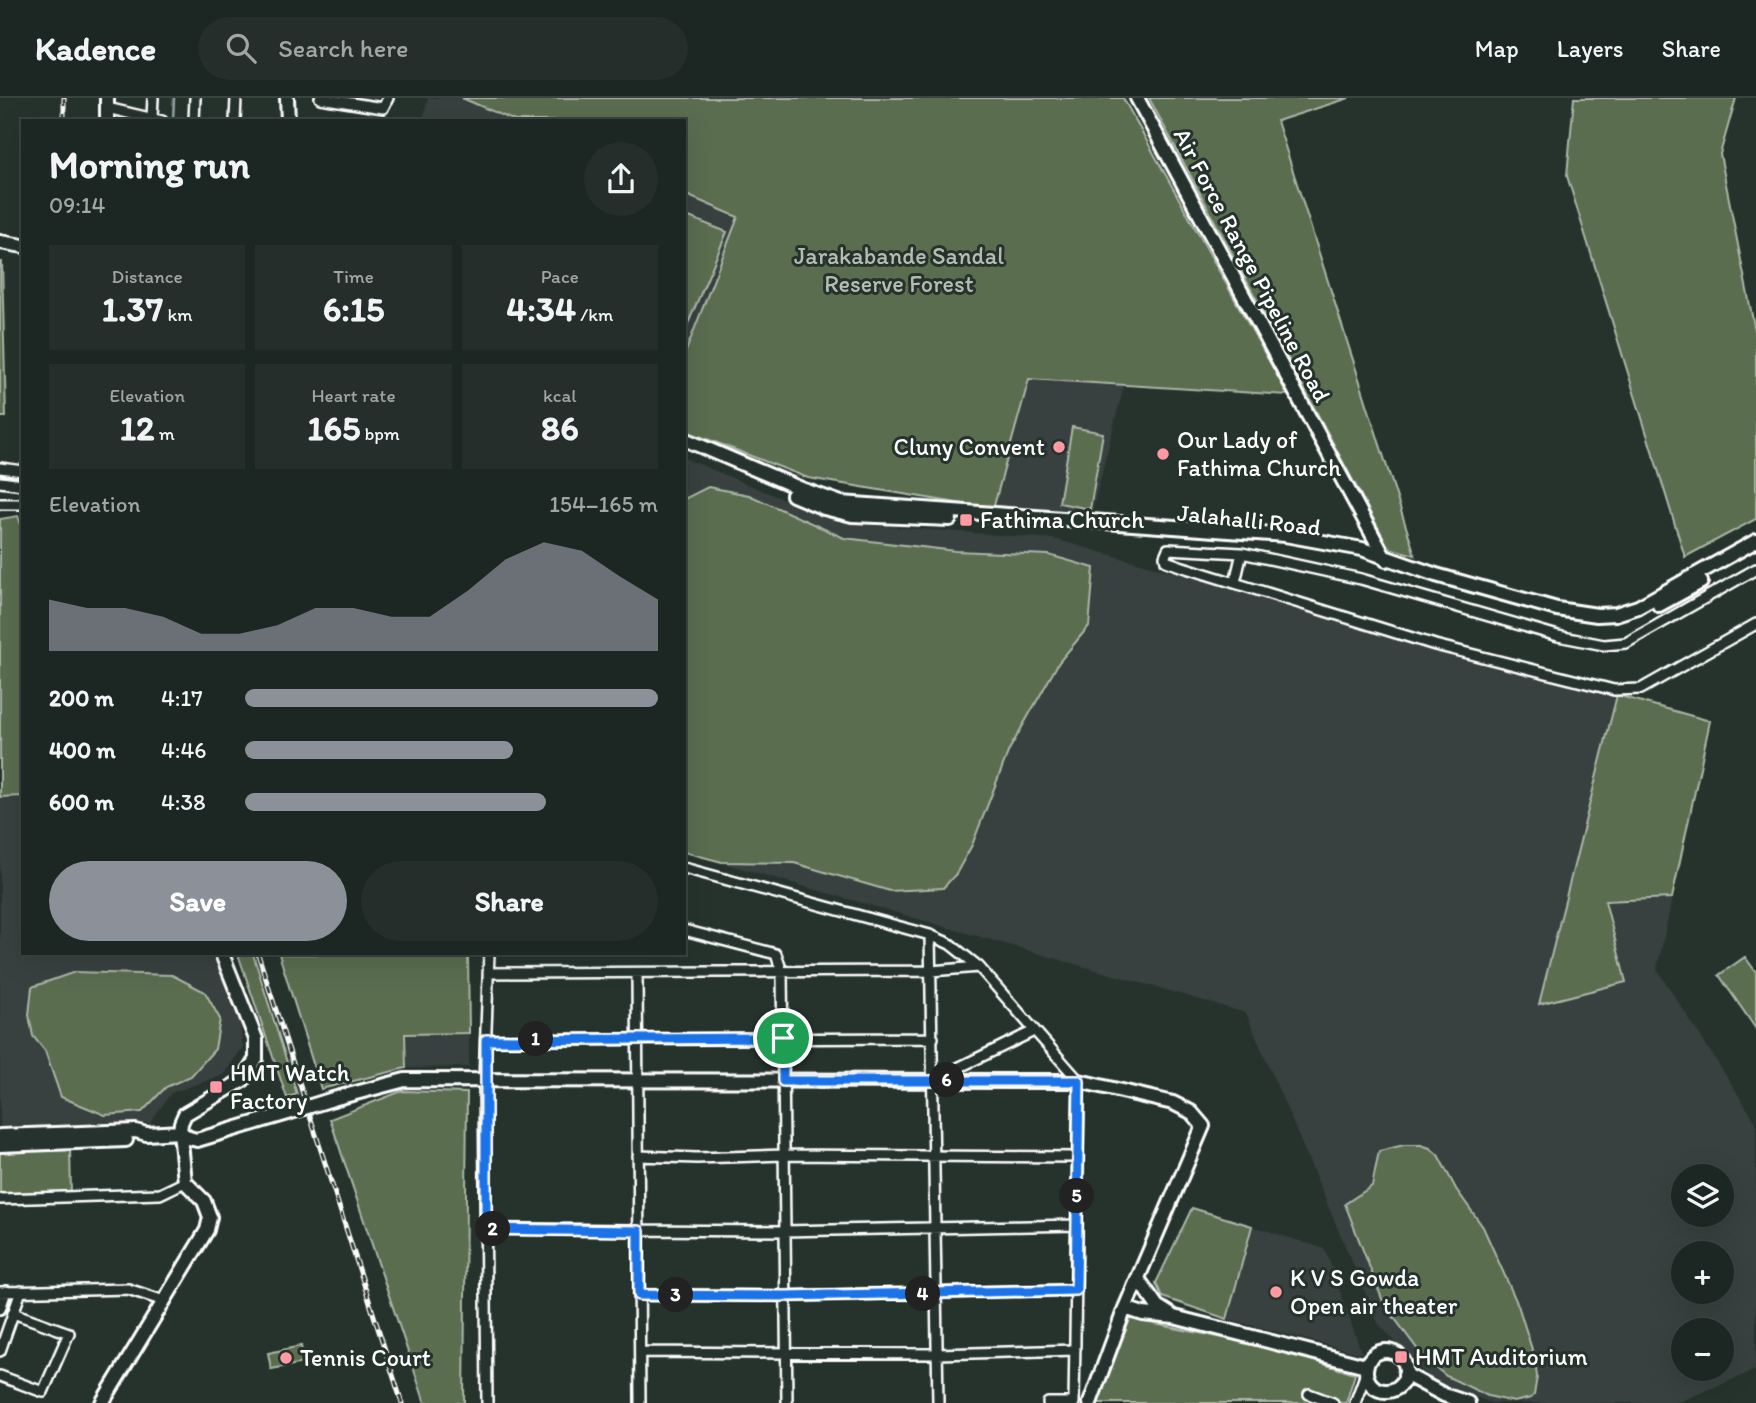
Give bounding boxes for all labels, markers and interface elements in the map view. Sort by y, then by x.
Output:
search box [198,17,688,80]
text: Kadence [35,29,156,68]
icon: search [222,29,260,67]
text: Search here [278,32,409,64]
text: Map [1475,34,1519,63]
text: Layers [1557,34,1624,63]
text: Share [1662,34,1721,63]
street label: Air Force Range Pipeline Road [1168,123,1337,407]
text: Morning run [49,142,250,188]
button: share [584,142,658,216]
text: 09:14 [49,191,105,219]
park label: Jarakabande Sandal Reserve Forest [794,241,1004,298]
text: Distance [112,265,183,288]
text: Time [333,265,374,288]
text: Pace [541,265,579,288]
text: 1.37 [102,288,163,330]
text: 6:15 [323,288,384,330]
text: 4:34 [506,288,576,330]
text: km [163,303,193,326]
text: /km [576,303,613,326]
text: Elevation [109,384,185,407]
text: Heart rate [311,384,396,407]
text: kcal [543,384,577,407]
text: 12 [120,407,154,449]
text: 165 [307,407,360,449]
text: 86 [541,407,579,449]
text: m [154,422,175,445]
text: bpm [360,422,400,445]
place label: Our Lady of Fathima Church [1177,425,1341,482]
place label: Cluny Convent [893,432,1045,461]
marker: Cluny Convent [1051,439,1067,455]
marker: Our Lady of Fathima Church [1155,446,1171,462]
text: Elevation [49,490,140,518]
text: 154–165 m [549,490,658,518]
street label: Jalahalli Road [1176,498,1322,541]
place label: Fathima Church [980,505,1144,534]
marker: Fathima Church [958,512,974,528]
text: 200 m [49,684,114,712]
text: 4:17 [161,684,203,712]
text: 400 m [49,736,116,764]
text: 4:46 [161,736,206,764]
text: 600 m [49,788,114,816]
text: 4:38 [161,788,206,816]
button: Save [49,861,347,941]
button: Share [361,861,658,941]
pin [753,1008,813,1068]
icon: arrive [764,1019,802,1057]
pin: 1 [518,1021,554,1056]
text: 1 [531,1027,540,1050]
place label: HMT Watch Factory [230,1058,350,1115]
pin: 6 [930,1062,964,1098]
text: 6 [941,1068,952,1091]
marker: HMT Watch Factory [208,1079,224,1095]
map controls [1671,1164,1734,1381]
button: layers [1671,1164,1734,1227]
pin: 5 [1060,1178,1094,1214]
text: 5 [1072,1184,1081,1207]
pin: 2 [476,1212,510,1246]
text: 2 [488,1217,498,1240]
button: + [1671,1241,1734,1304]
place label: K V S Gowda Open air theater [1290,1263,1458,1320]
pin: 4 [906,1276,940,1312]
pin: 3 [658,1278,694,1312]
text: 4 [917,1282,928,1305]
text: 3 [670,1283,681,1306]
marker: K V S Gowda Open air theater [1268,1284,1284,1300]
button: − [1671,1318,1734,1381]
place label: HMT Auditorium [1415,1342,1588,1371]
place label: Tennis Court [300,1343,431,1372]
marker: HMT Auditorium [1393,1349,1409,1365]
marker: Tennis Court [278,1350,294,1366]

